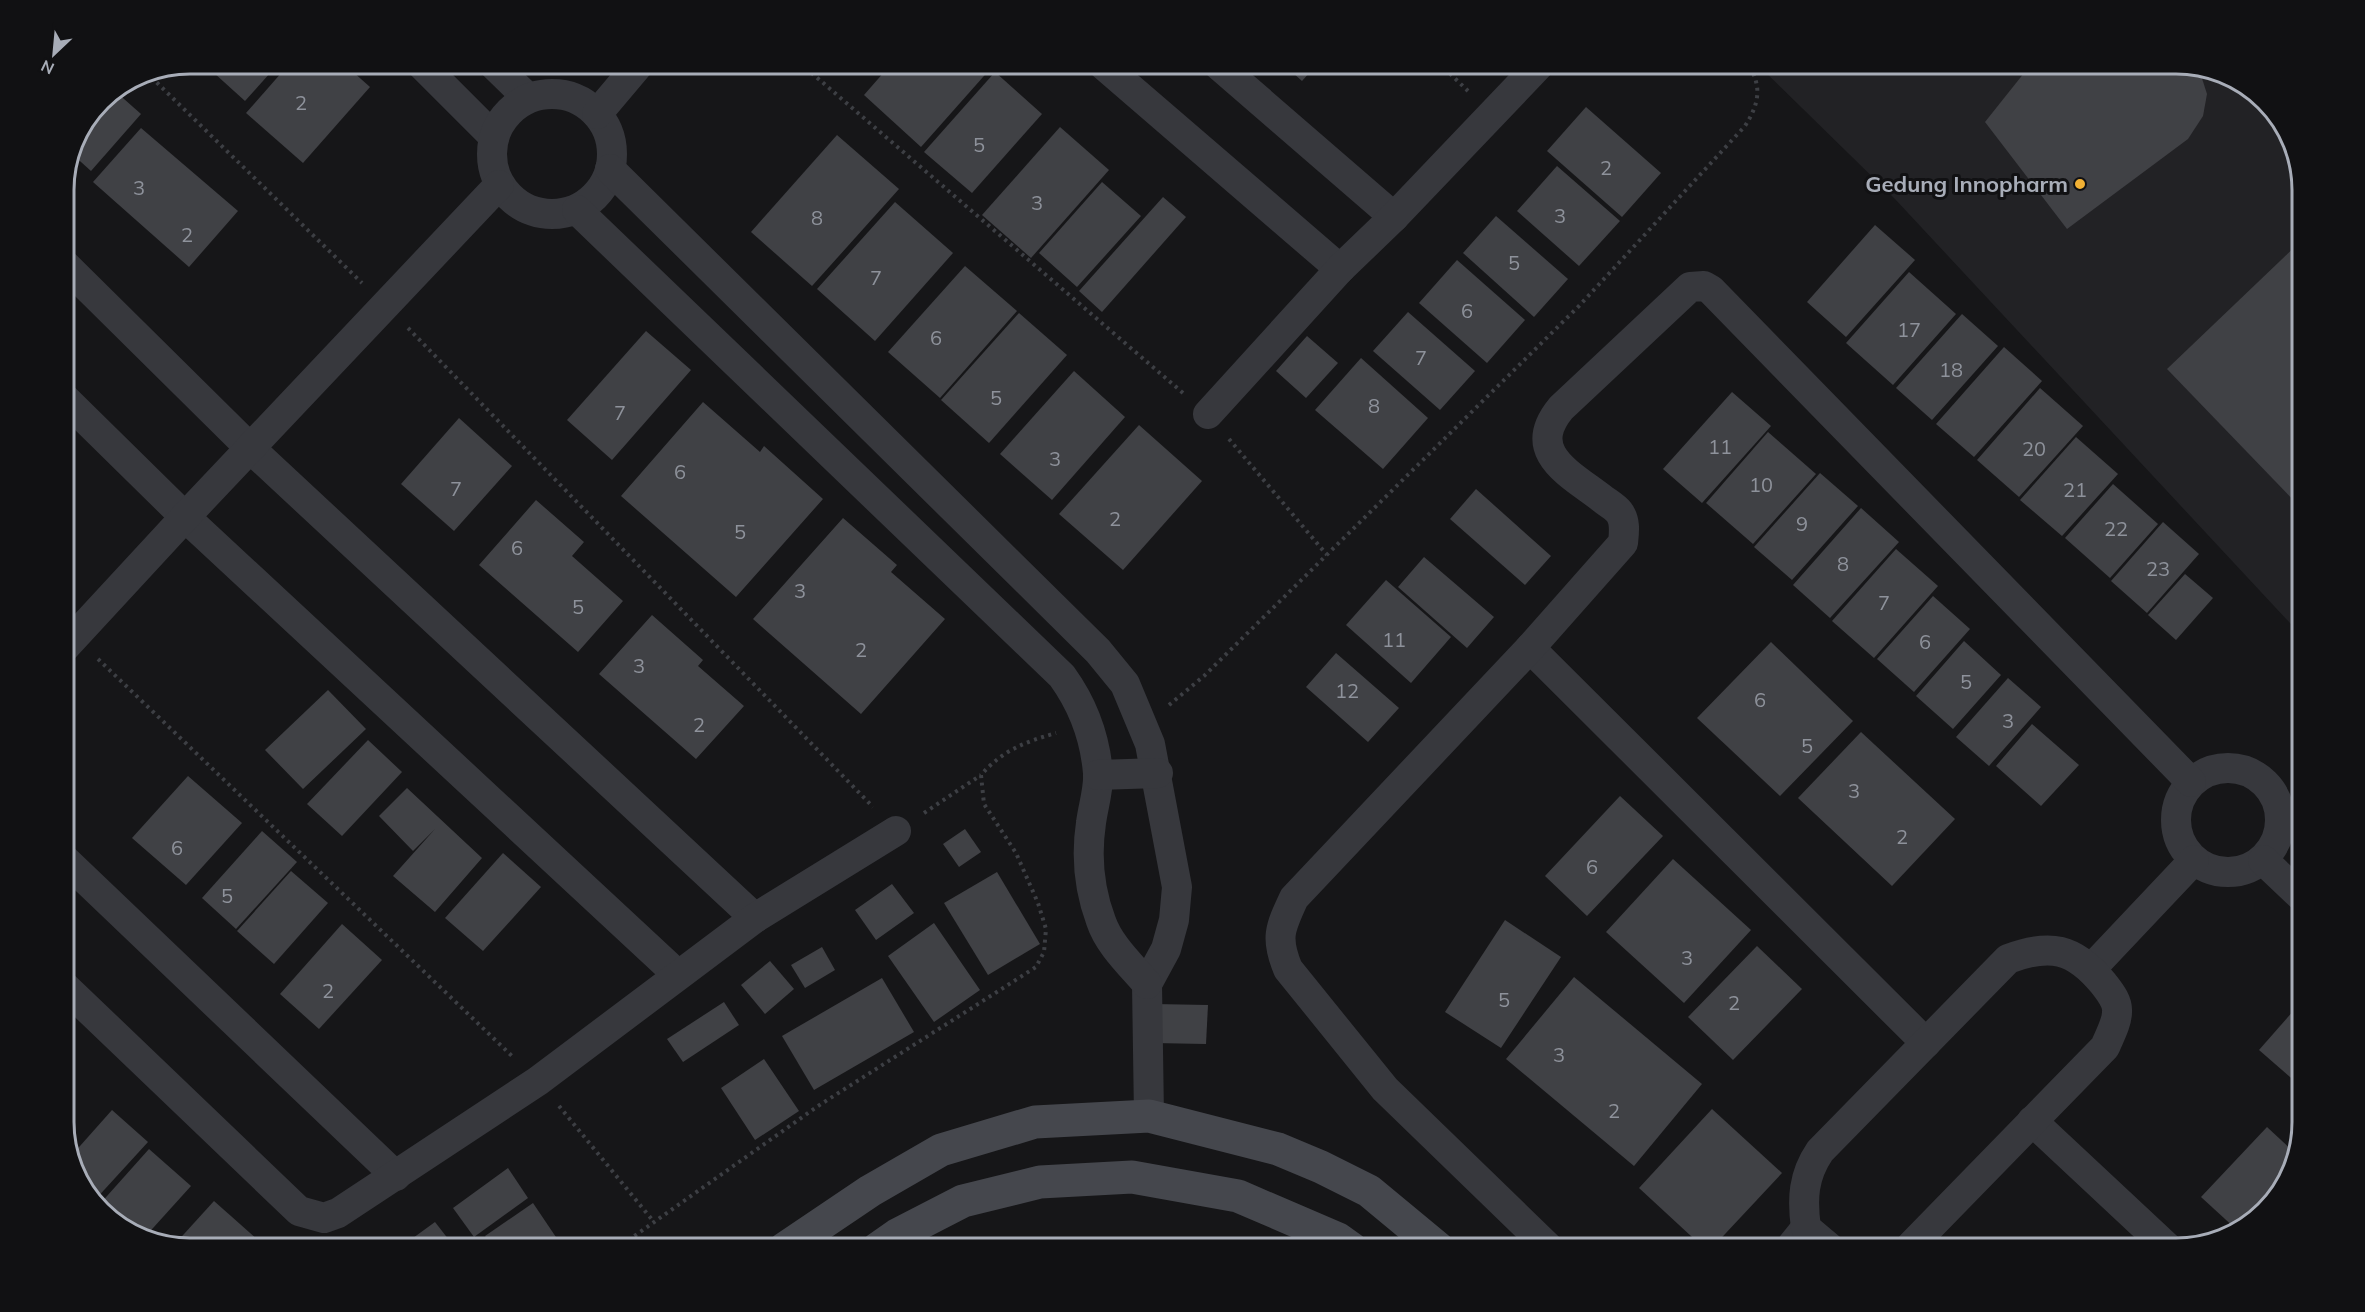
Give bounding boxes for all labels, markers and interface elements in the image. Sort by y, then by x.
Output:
north arrow [24,24,84,84]
text: N [38,56,57,79]
house number: 2 [295,90,307,115]
house number: 5 [973,132,985,157]
house number: 2 [1600,155,1612,180]
place label: Gedung Innopharm [1865,170,2068,198]
house number: 3 [133,175,145,200]
marker: Gedung Innopharm [2073,177,2087,191]
house number: 3 [1031,190,1043,215]
house number: 3 [1554,203,1566,228]
house number: 8 [811,205,823,230]
house number: 2 [181,222,193,247]
house number: 5 [1508,250,1520,275]
house number: 7 [870,265,882,290]
house number: 6 [1461,298,1473,323]
house number: 17 [1897,317,1921,342]
house number: 6 [930,325,942,350]
house number: 7 [1415,345,1427,370]
house number: 18 [1939,357,1963,382]
house number: 5 [990,385,1002,410]
house number: 8 [1368,393,1380,418]
house number: 7 [614,400,626,425]
house number: 11 [1708,434,1732,459]
house number: 20 [2022,436,2046,461]
house number: 3 [1049,446,1061,471]
house number: 6 [674,459,686,484]
house number: 10 [1749,472,1773,497]
house number: 7 [450,476,462,501]
house number: 21 [2063,477,2087,502]
house number: 2 [1109,506,1121,531]
house number: 9 [1796,511,1808,536]
house number: 22 [2104,516,2128,541]
house number: 5 [734,519,746,544]
house number: 6 [511,535,523,560]
house number: 8 [1837,551,1849,576]
house number: 23 [2146,556,2170,581]
house number: 3 [794,578,806,603]
house number: 7 [1878,590,1890,615]
house number: 5 [572,594,584,619]
house number: 11 [1382,627,1406,652]
house number: 6 [1919,629,1931,654]
house number: 2 [855,637,867,662]
house number: 3 [633,653,645,678]
house number: 5 [1960,669,1972,694]
house number: 12 [1335,678,1359,703]
house number: 6 [1754,687,1766,712]
house number: 3 [2002,708,2014,733]
house number: 2 [693,712,705,737]
house number: 5 [1801,733,1813,758]
house number: 3 [1848,778,1860,803]
house number: 2 [1896,824,1908,849]
house number: 6 [171,835,183,860]
house number: 6 [1586,854,1598,879]
house number: 5 [221,883,233,908]
house number: 3 [1681,945,1693,970]
house number: 2 [322,978,334,1003]
house number: 5 [1498,987,1510,1012]
house number: 2 [1728,990,1740,1015]
house number: 3 [1553,1042,1565,1067]
house number: 2 [1608,1098,1620,1123]

